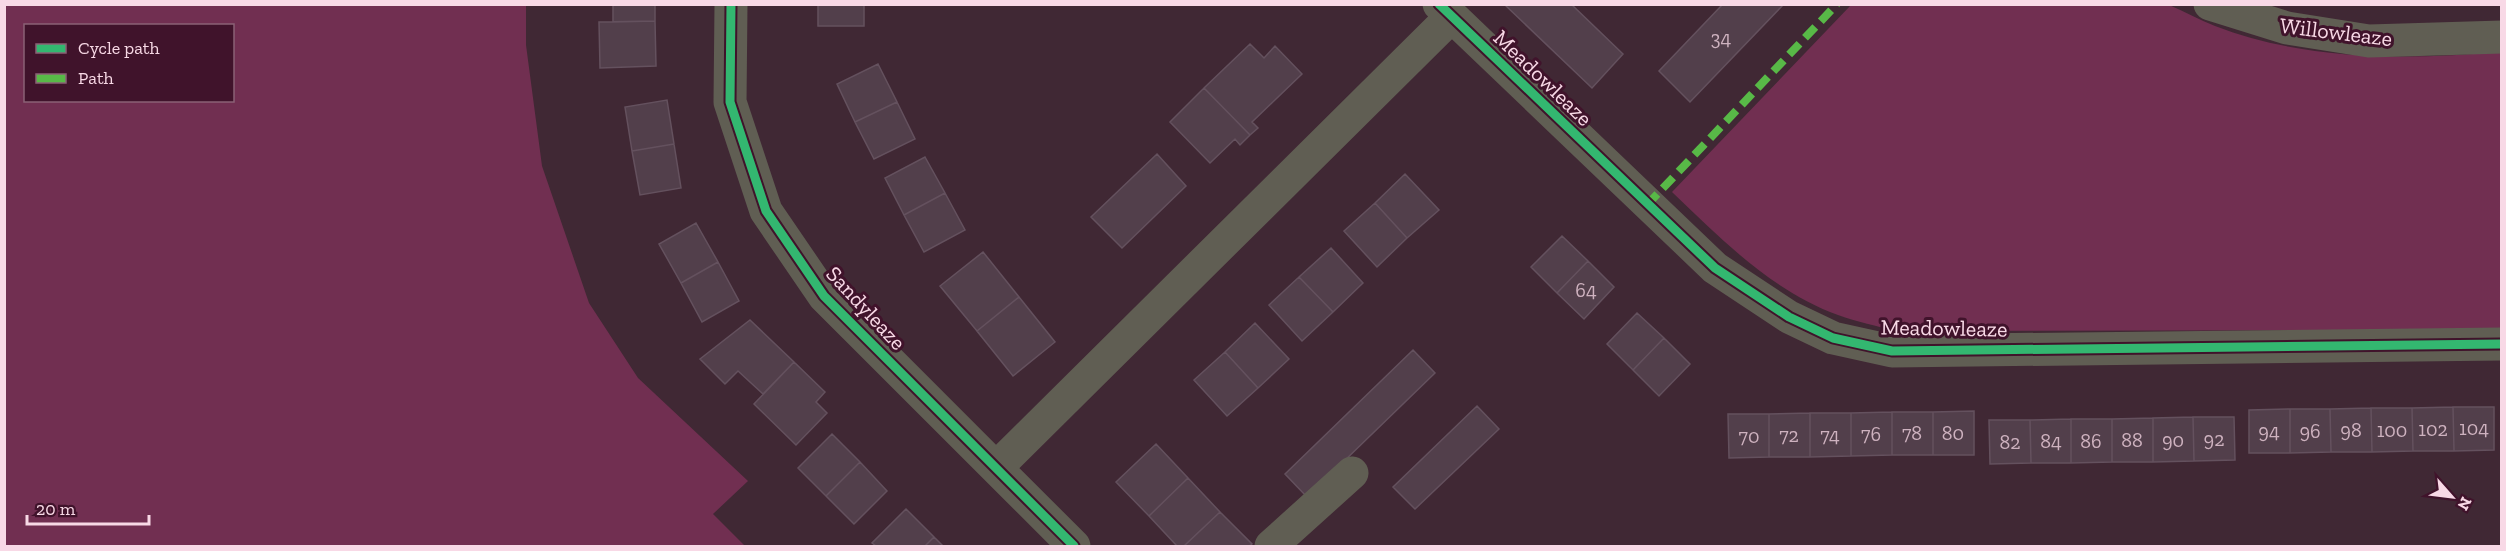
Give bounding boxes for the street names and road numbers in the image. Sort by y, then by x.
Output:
street label: Willowleaze [2278,12,2394,52]
street label: Meadowleaze [1488,24,1598,132]
street label: Sandyleaze [820,260,912,356]
street label: Meadowleaze [1880,313,2008,343]

